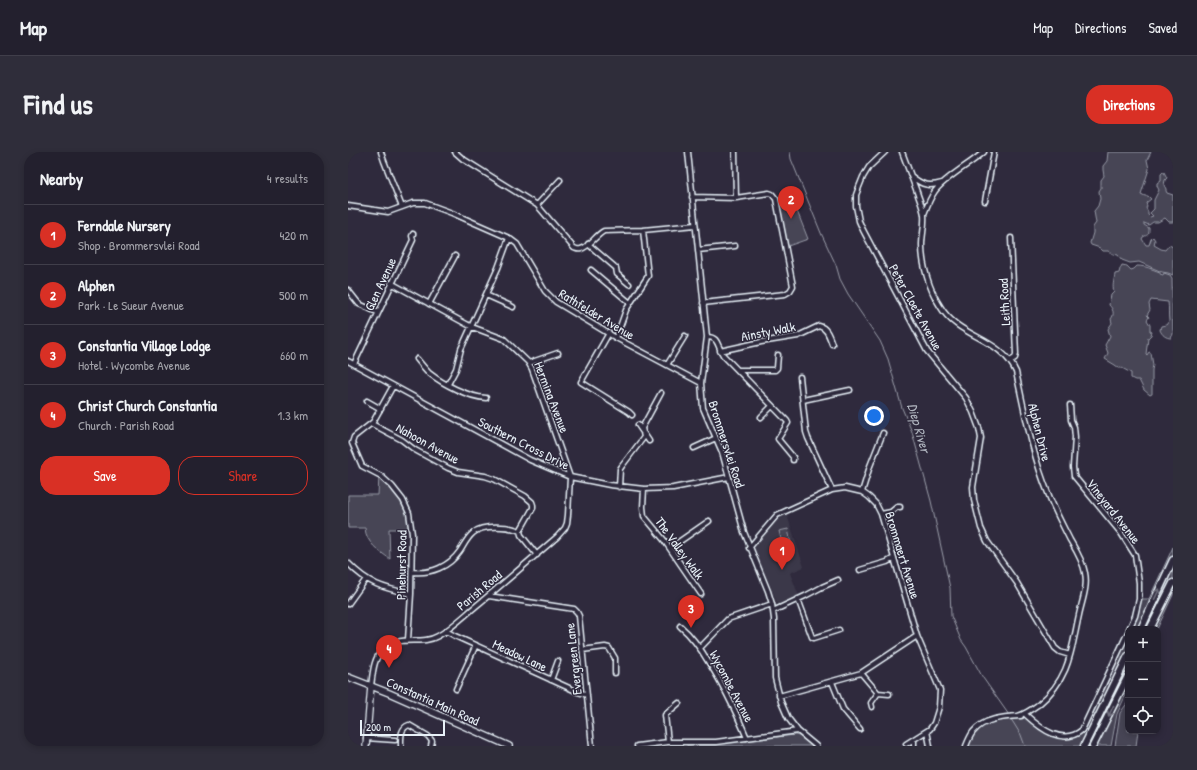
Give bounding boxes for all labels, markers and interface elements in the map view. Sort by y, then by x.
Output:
text: Map [20,15,47,41]
text: Map [1033,18,1053,37]
text: Directions [1075,18,1126,37]
text: Saved [1148,18,1177,37]
text: Find us [24,85,93,123]
button: Directions [1086,85,1173,124]
text: Nearby [40,167,83,190]
text: 4 results [267,169,308,187]
pin: 2 [778,186,804,219]
text: Ferndale Nursery [78,215,171,236]
text: 1 [51,226,55,244]
text: 420 m [279,226,308,244]
text: Shop · Brommersvlei Road [78,236,200,254]
street label: Glen Avenue [360,254,400,314]
street label: Peter Cloete Avenue [885,261,947,353]
text: Alphen [78,275,115,296]
street label: Leith Road [994,278,1014,326]
street label: Rathfelder Avenue [556,284,638,344]
text: 2 [50,286,56,304]
text: 500 m [279,286,308,304]
text: Park · Le Sueur Avenue [78,296,184,314]
street label: Ainsty Walk [739,317,797,345]
text: Constantia Village Lodge [78,335,211,356]
text: 3 [50,346,56,364]
text: 660 m [280,346,308,364]
text: Hotel · Wycombe Avenue [78,356,190,374]
street label: Hermina Avenue [530,359,574,435]
text: Christ Church Constantia [78,395,217,416]
street label: Brommersvlei Road [704,398,750,490]
water label: Diep River [902,401,936,457]
street label: Alphen Drive [1024,401,1056,463]
text: 4 [51,406,55,424]
text: 1.3 km [277,406,308,424]
your location [864,406,884,426]
street label: Southern Cross Drive [475,412,573,474]
text: Church · Parish Road [78,416,174,434]
street label: Nahoon Avenue [393,418,463,468]
button: Save [40,456,170,495]
button: Share [178,456,308,495]
street label: Vineyard Avenue [1083,475,1145,547]
street label: Brommaert Avenue [881,509,925,601]
street label: The Valley Walk [651,513,709,583]
street label: Pinehurst Road [391,530,411,600]
pin: 1 [769,537,795,570]
street label: Parish Road [453,566,505,614]
one-way arrow [1154,589,1161,601]
pin: 3 [678,595,704,628]
street label: Evergreen Lane [560,622,586,696]
map controls [1125,626,1161,734]
button: + [1125,626,1161,662]
pin: 4 [376,635,402,668]
street label: Meadow Lane [490,635,550,675]
street label: Wycombe Avenue [705,647,759,725]
button: − [1125,662,1161,698]
street label: Constantia Main Road [384,672,482,730]
button: locate [1125,698,1161,734]
one-way arrow [1107,705,1114,717]
scale bar [360,718,445,737]
text: 200 m [366,720,391,734]

